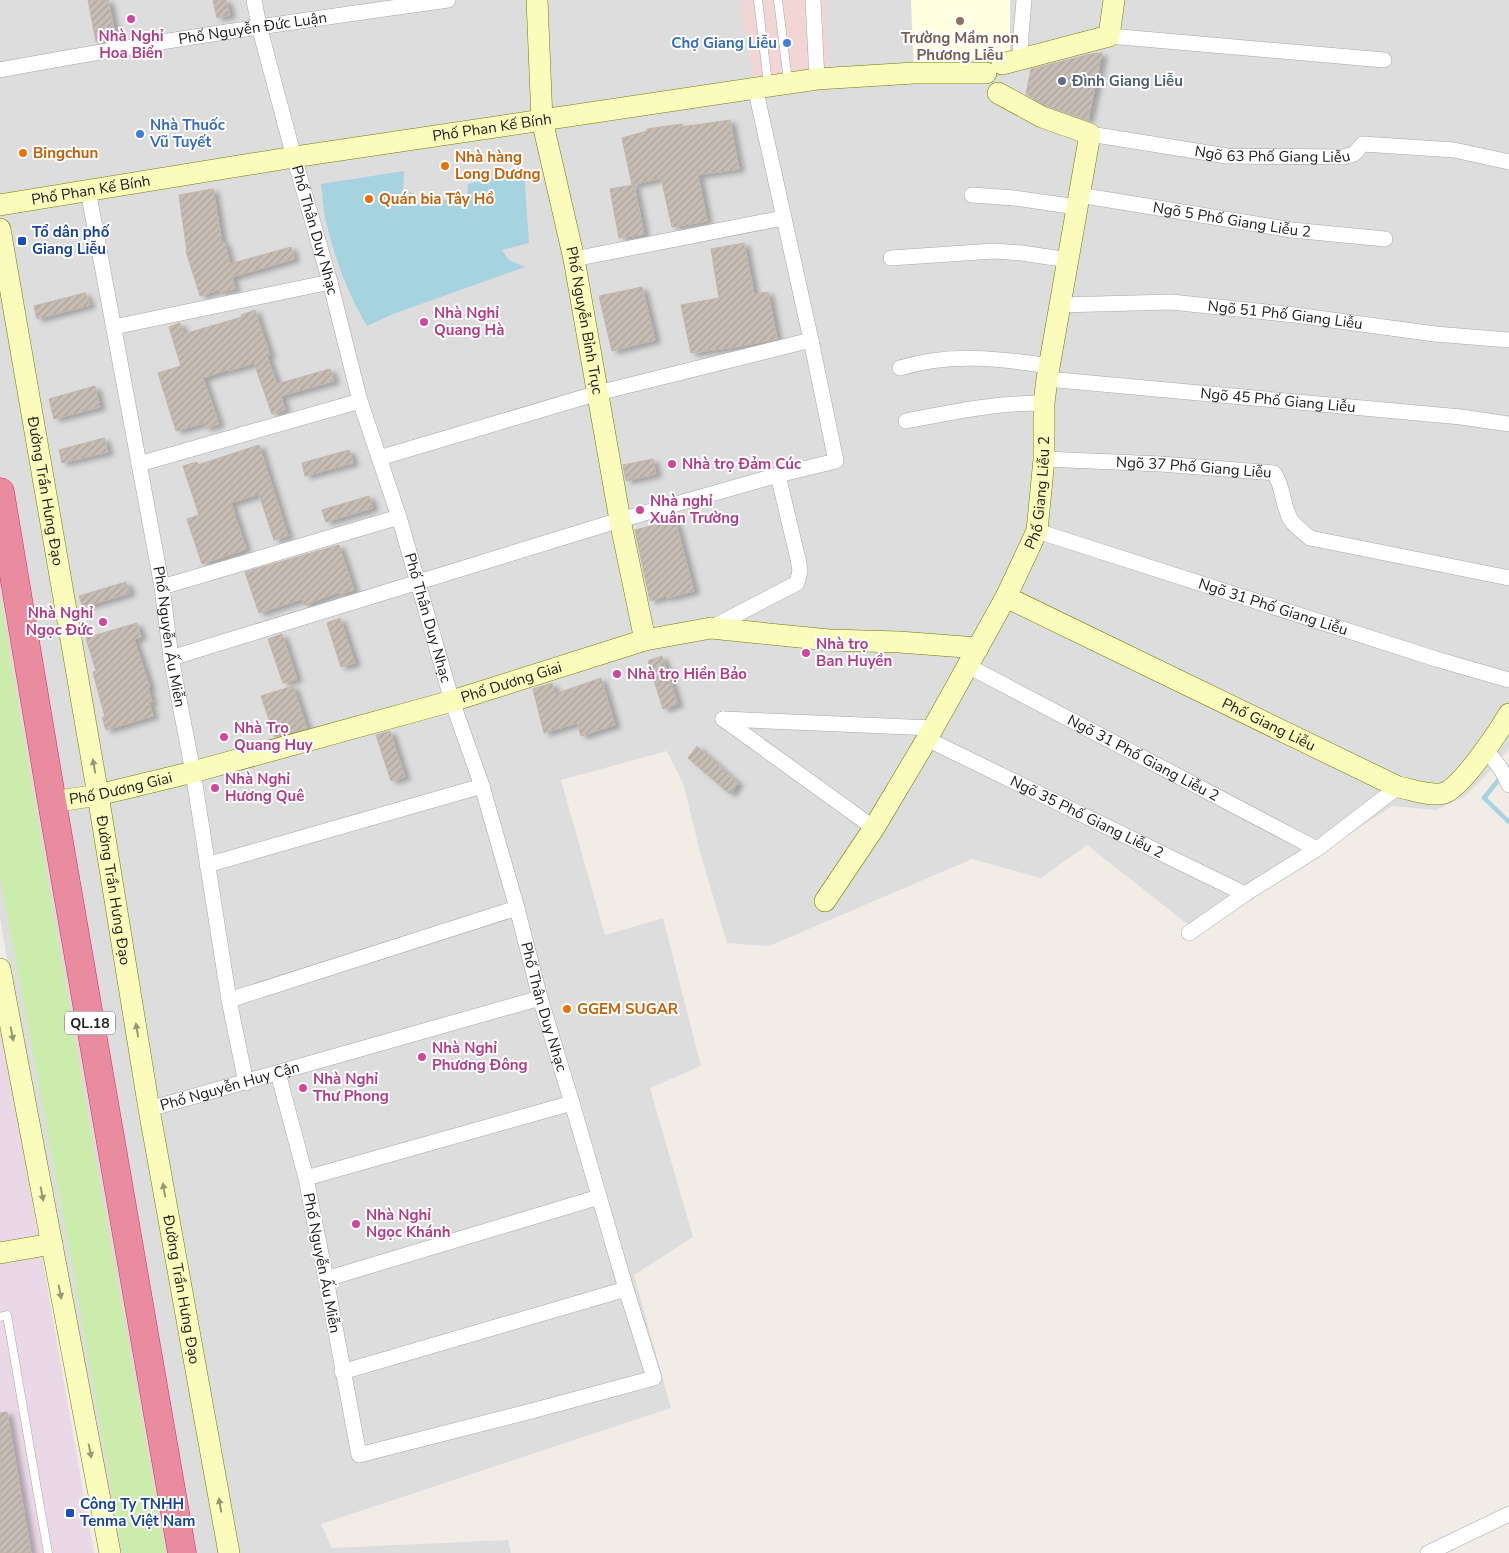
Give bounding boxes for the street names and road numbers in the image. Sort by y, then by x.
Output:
street label: Phố Nguyễn Đức Luận [177,7,328,49]
street label: Phố Phan Kế Bính [431,109,553,146]
street label: Ngõ 63 Phố Giang Liễu [1193,141,1353,167]
street label: Phố Thân Duy Nhạc [287,163,343,297]
street label: Phố Phan Kế Bính [30,171,152,210]
street label: Ngõ 5 Phố Giang Liễu 2 [1152,197,1312,242]
street label: Phố Nguyễn Bỉnh Trục [561,244,608,396]
street label: Ngõ 51 Phố Giang Liễu [1207,296,1364,334]
street label: Ngõ 45 Phố Giang Liễu [1200,383,1357,417]
street label: Đường Trần Hưng Đạo [22,414,68,567]
street label: Phố Giang Liễu 2 [1020,436,1054,553]
street label: Ngõ 37 Phố Giang Liễu [1116,452,1272,483]
street label: Phố Thân Duy Nhạc [400,551,456,685]
street label: Phố Nguyễn Ấu Miễn [148,564,190,709]
street label: Ngõ 31 Phố Giang Liễu [1196,573,1350,640]
street label: Phố Dương Giai [458,657,564,708]
street label: Phố Giang Liễu [1219,693,1319,756]
street label: Ngõ 31 Phố Giang Liễu 2 [1064,710,1223,806]
street label: Phố Dương Giai [68,767,174,809]
street label: Ngõ 35 Phố Giang Liễu 2 [1007,771,1167,863]
street label: Đường Trần Hưng Đạo [91,813,135,967]
street label: Phố Thân Duy Nhạc [516,940,572,1074]
road number: QL.18 [65,1011,115,1034]
street label: Phố Nguyễn Huy Cận [158,1057,302,1115]
street label: Phố Nguyễn Ấu Miễn [299,1191,347,1335]
street label: Đường Trần Hưng Đạo [158,1212,205,1366]

